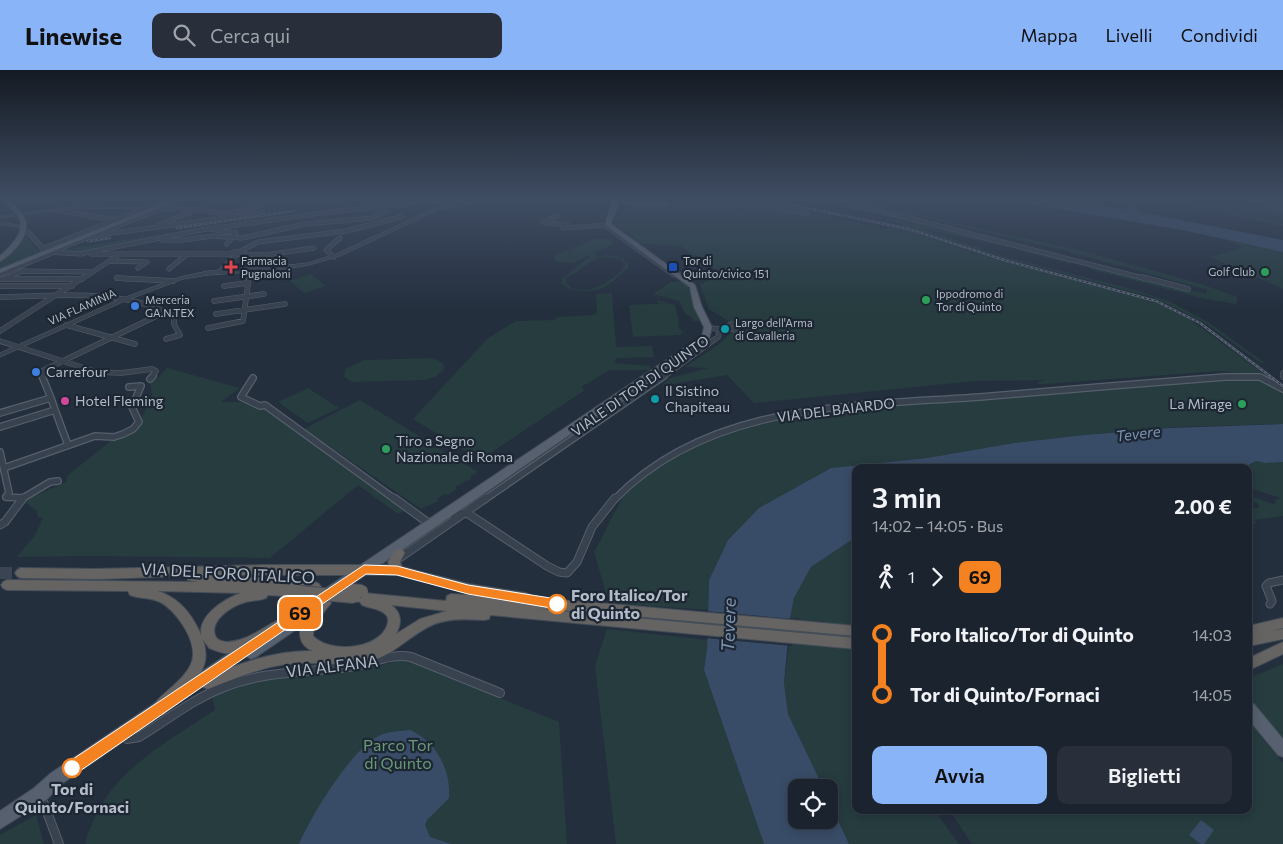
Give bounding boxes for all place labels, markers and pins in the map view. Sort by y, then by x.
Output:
place label: Farmacia Pugnaloni [241,254,291,280]
place label: Tor di Quinto/civico 151 [683,254,769,280]
marker: Farmacia Pugnaloni [225,261,237,273]
marker: Tor di Quinto/civico 151 [667,261,679,273]
place label: Golf Club [1208,265,1255,278]
marker: Golf Club [1259,266,1271,278]
place label: Ippodromo di Tor di Quinto [936,287,1003,313]
place label: Merceria GA.N.TEX [145,293,195,319]
marker: Ippodromo di Tor di Quinto [920,294,932,306]
marker: Merceria GA.N.TEX [129,300,141,312]
place label: Largo dell'Arma di Cavalleria [735,316,813,342]
marker: Largo dell'Arma di Cavalleria [719,323,731,335]
place label: Carrefour [46,363,109,380]
marker: Carrefour [30,366,42,378]
place label: Il Sistino Chapiteau [665,382,730,415]
place label: Hotel Fleming [75,392,164,409]
marker: Il Sistino Chapiteau [649,393,661,405]
marker: Hotel Fleming [59,395,71,407]
place label: La Mirage [1169,395,1232,412]
marker: La Mirage [1236,398,1248,410]
place label: Tiro a Segno Nazionale di Roma [396,432,513,465]
marker: Tiro a Segno Nazionale di Roma [380,443,392,455]
place label: Foro Italico/Tor di Quinto [571,585,688,622]
marker: Foro Italico/Tor di Quinto [547,594,567,614]
marker: Tor di Quinto/Fornaci [62,758,82,778]
place label: Tor di Quinto/Fornaci [15,779,129,816]

